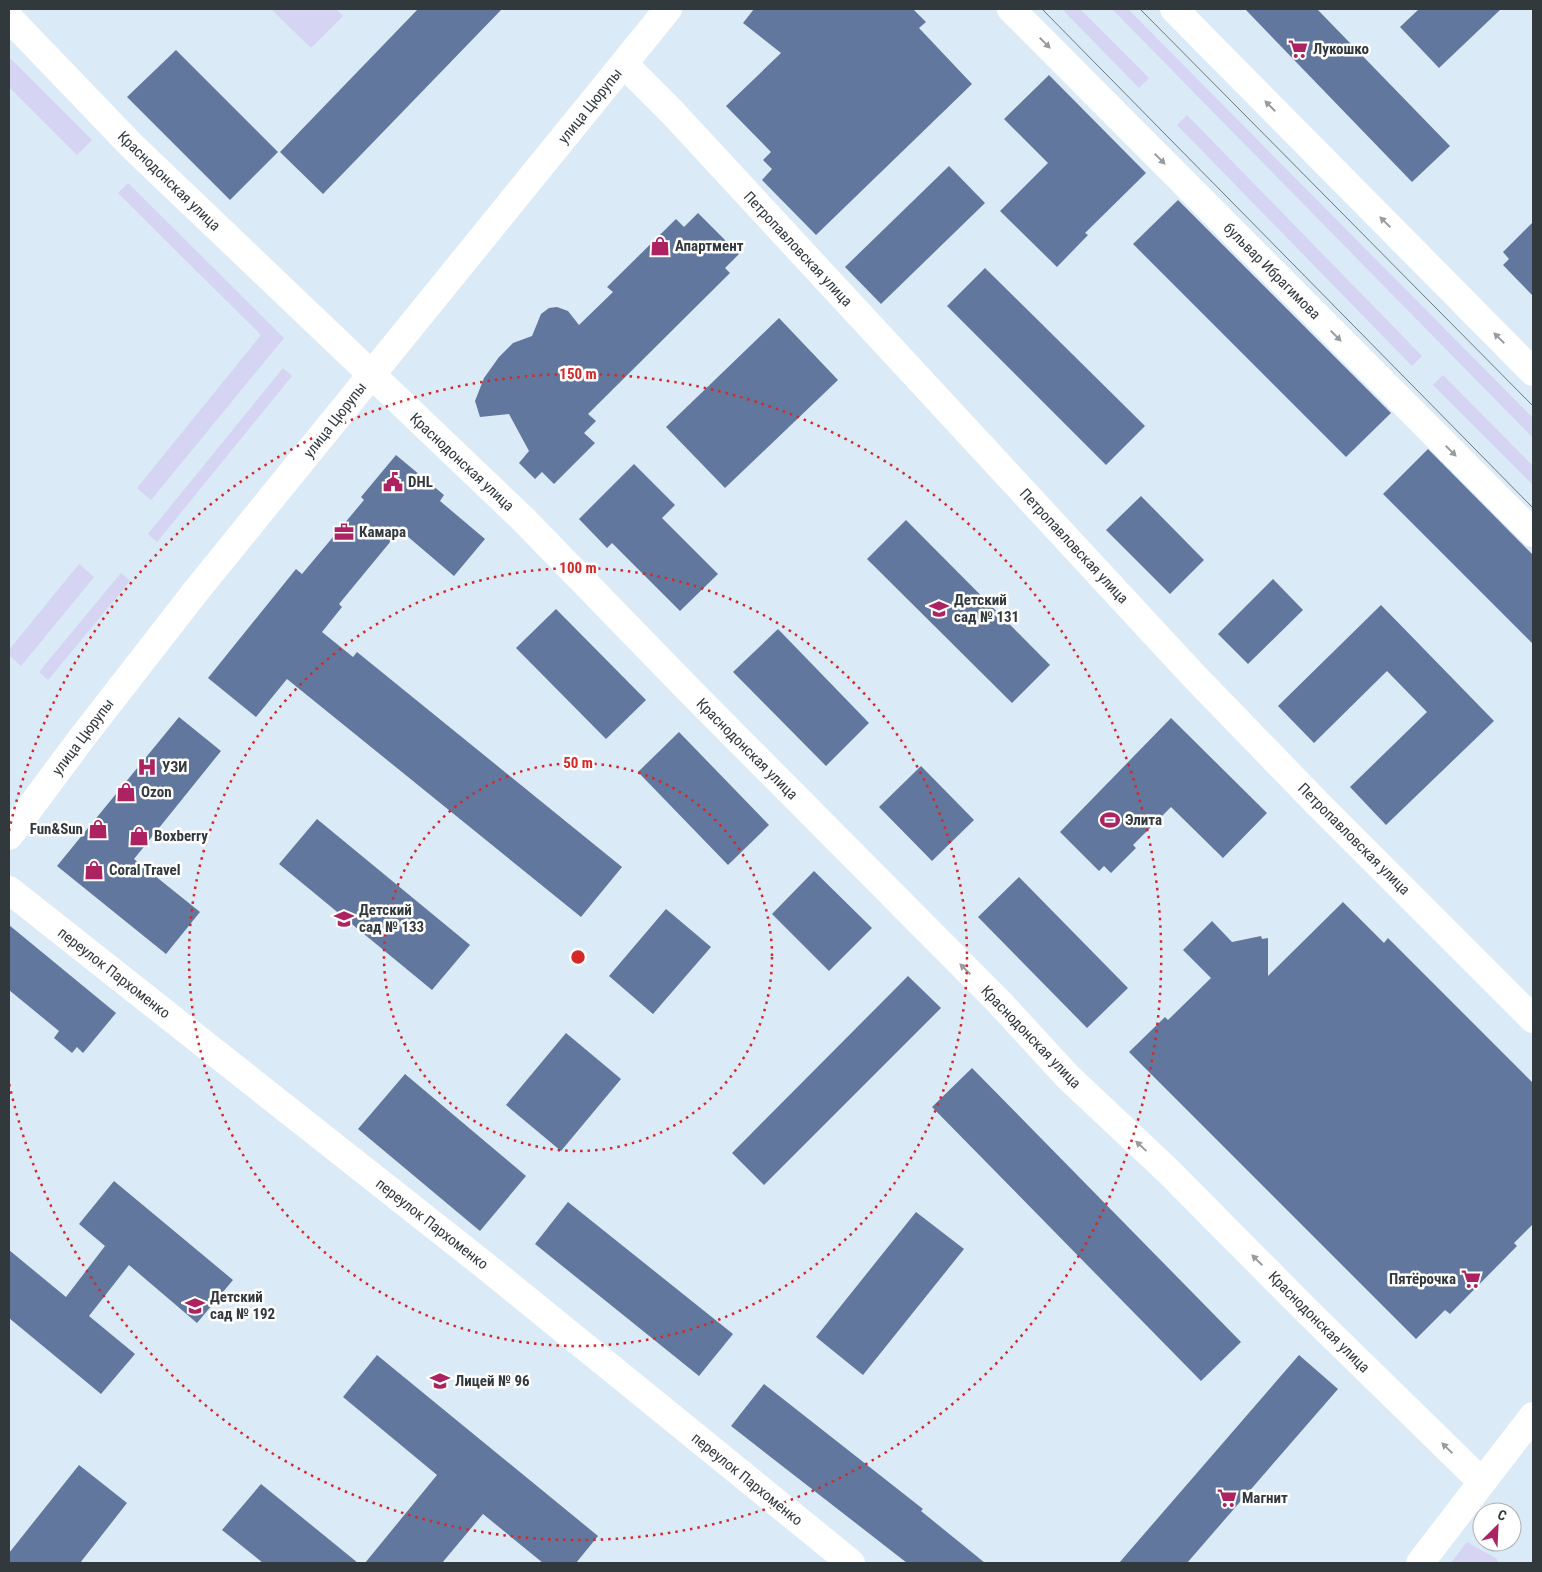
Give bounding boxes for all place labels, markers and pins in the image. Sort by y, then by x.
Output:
supermarket icon: Лукошко [1287,38,1309,60]
place label: Лукошко [1313,40,1369,58]
shop icon: Апартмент [649,235,671,257]
place label: Апартмент [675,237,744,255]
public building icon: DHL [382,471,404,493]
place label: DHL [408,473,433,491]
office icon: Камара [333,521,355,543]
place label: Камара [359,523,406,541]
place label: Детский сад № 131 [954,591,1019,626]
school or university icon: Детский сад № 131 [928,598,950,620]
hospital icon: УЗИ [136,756,158,778]
place label: УЗИ [162,758,187,776]
shop icon: Ozon [115,781,137,803]
place label: Ozon [141,783,172,801]
sports icon: Элита [1099,809,1121,831]
place label: Элита [1125,811,1162,829]
shop icon: Fun&Sun [87,818,109,840]
place label: Fun&Sun [30,820,83,838]
shop icon: Boxberry [128,825,150,847]
place label: Boxberry [154,827,208,845]
shop icon: Coral Travel [83,859,105,881]
place label: Coral Travel [109,861,181,879]
place label: Детский сад № 133 [359,901,424,936]
school or university icon: Детский сад № 133 [333,908,355,930]
centre of rings [569,948,587,966]
supermarket icon: Пятёрочка [1460,1268,1482,1290]
place label: Пятёрочка [1389,1270,1456,1288]
place label: Детский сад № 192 [210,1288,275,1323]
school or university icon: Детский сад № 192 [184,1295,206,1317]
school or university icon: Лицей № 96 [429,1370,451,1392]
place label: Лицей № 96 [455,1372,530,1390]
supermarket icon: Магнит [1216,1487,1238,1509]
place label: Магнит [1242,1489,1288,1507]

